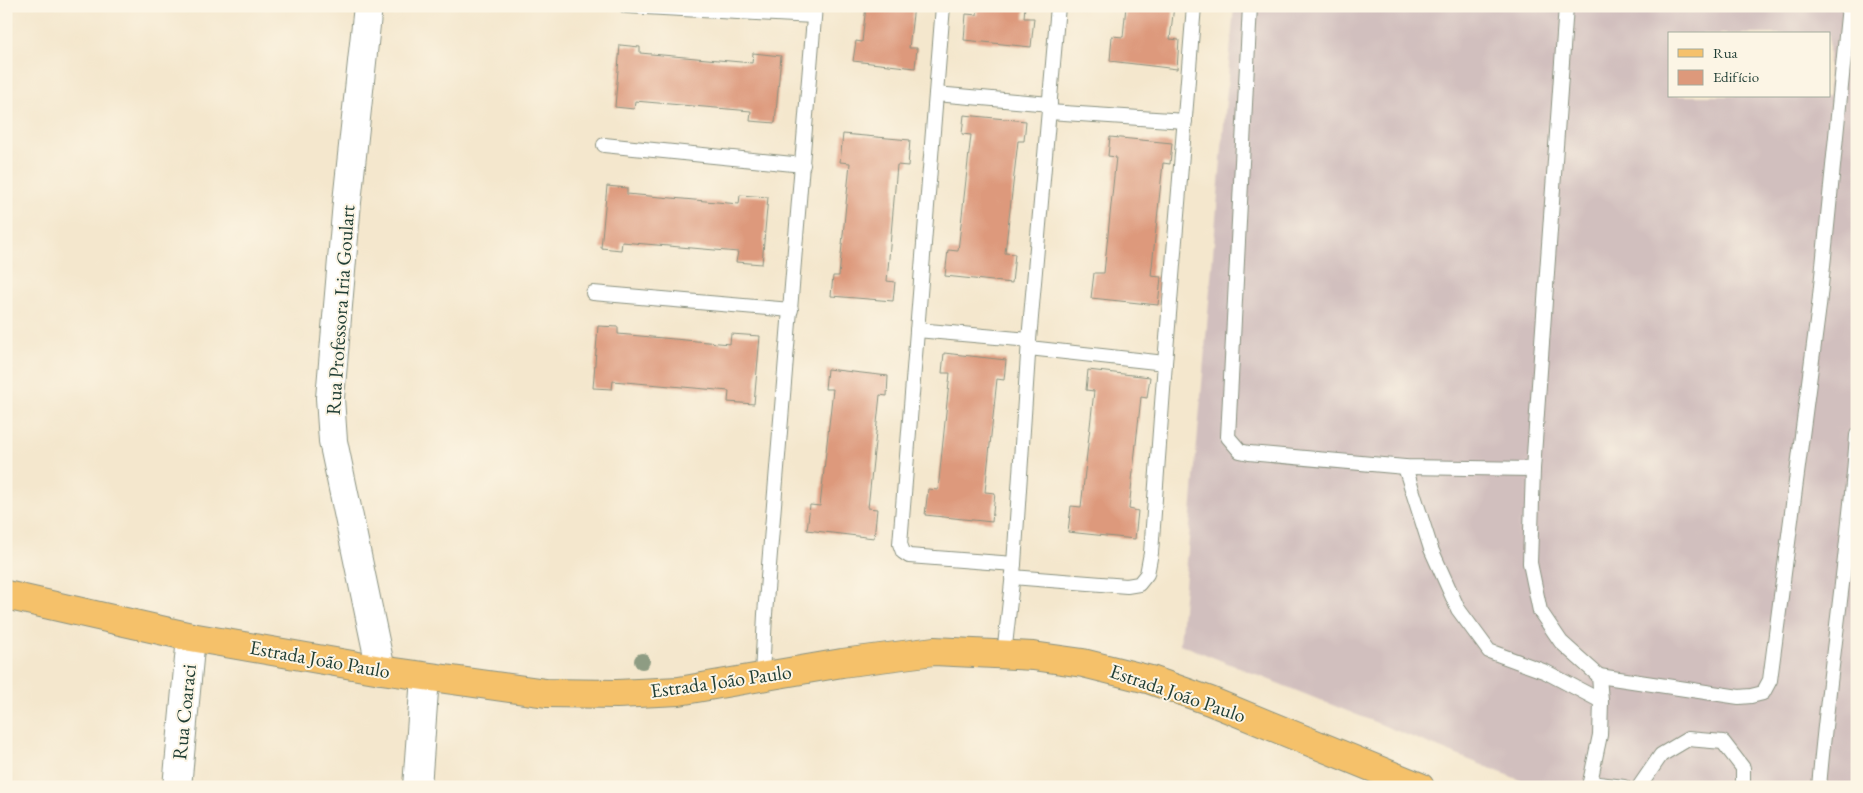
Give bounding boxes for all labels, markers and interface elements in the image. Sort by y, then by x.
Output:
legend [1668,32,1830,98]
text: Rua [1713,43,1738,62]
text: Edifício [1713,67,1759,86]
street label: Rua Professora Iria Goulart [320,203,360,416]
street label: Estrada João Paulo [248,634,392,684]
street label: Estrada João Paulo [649,658,793,704]
street label: Estrada João Paulo [1107,658,1250,728]
street label: Rua Coaraci [166,663,202,761]

